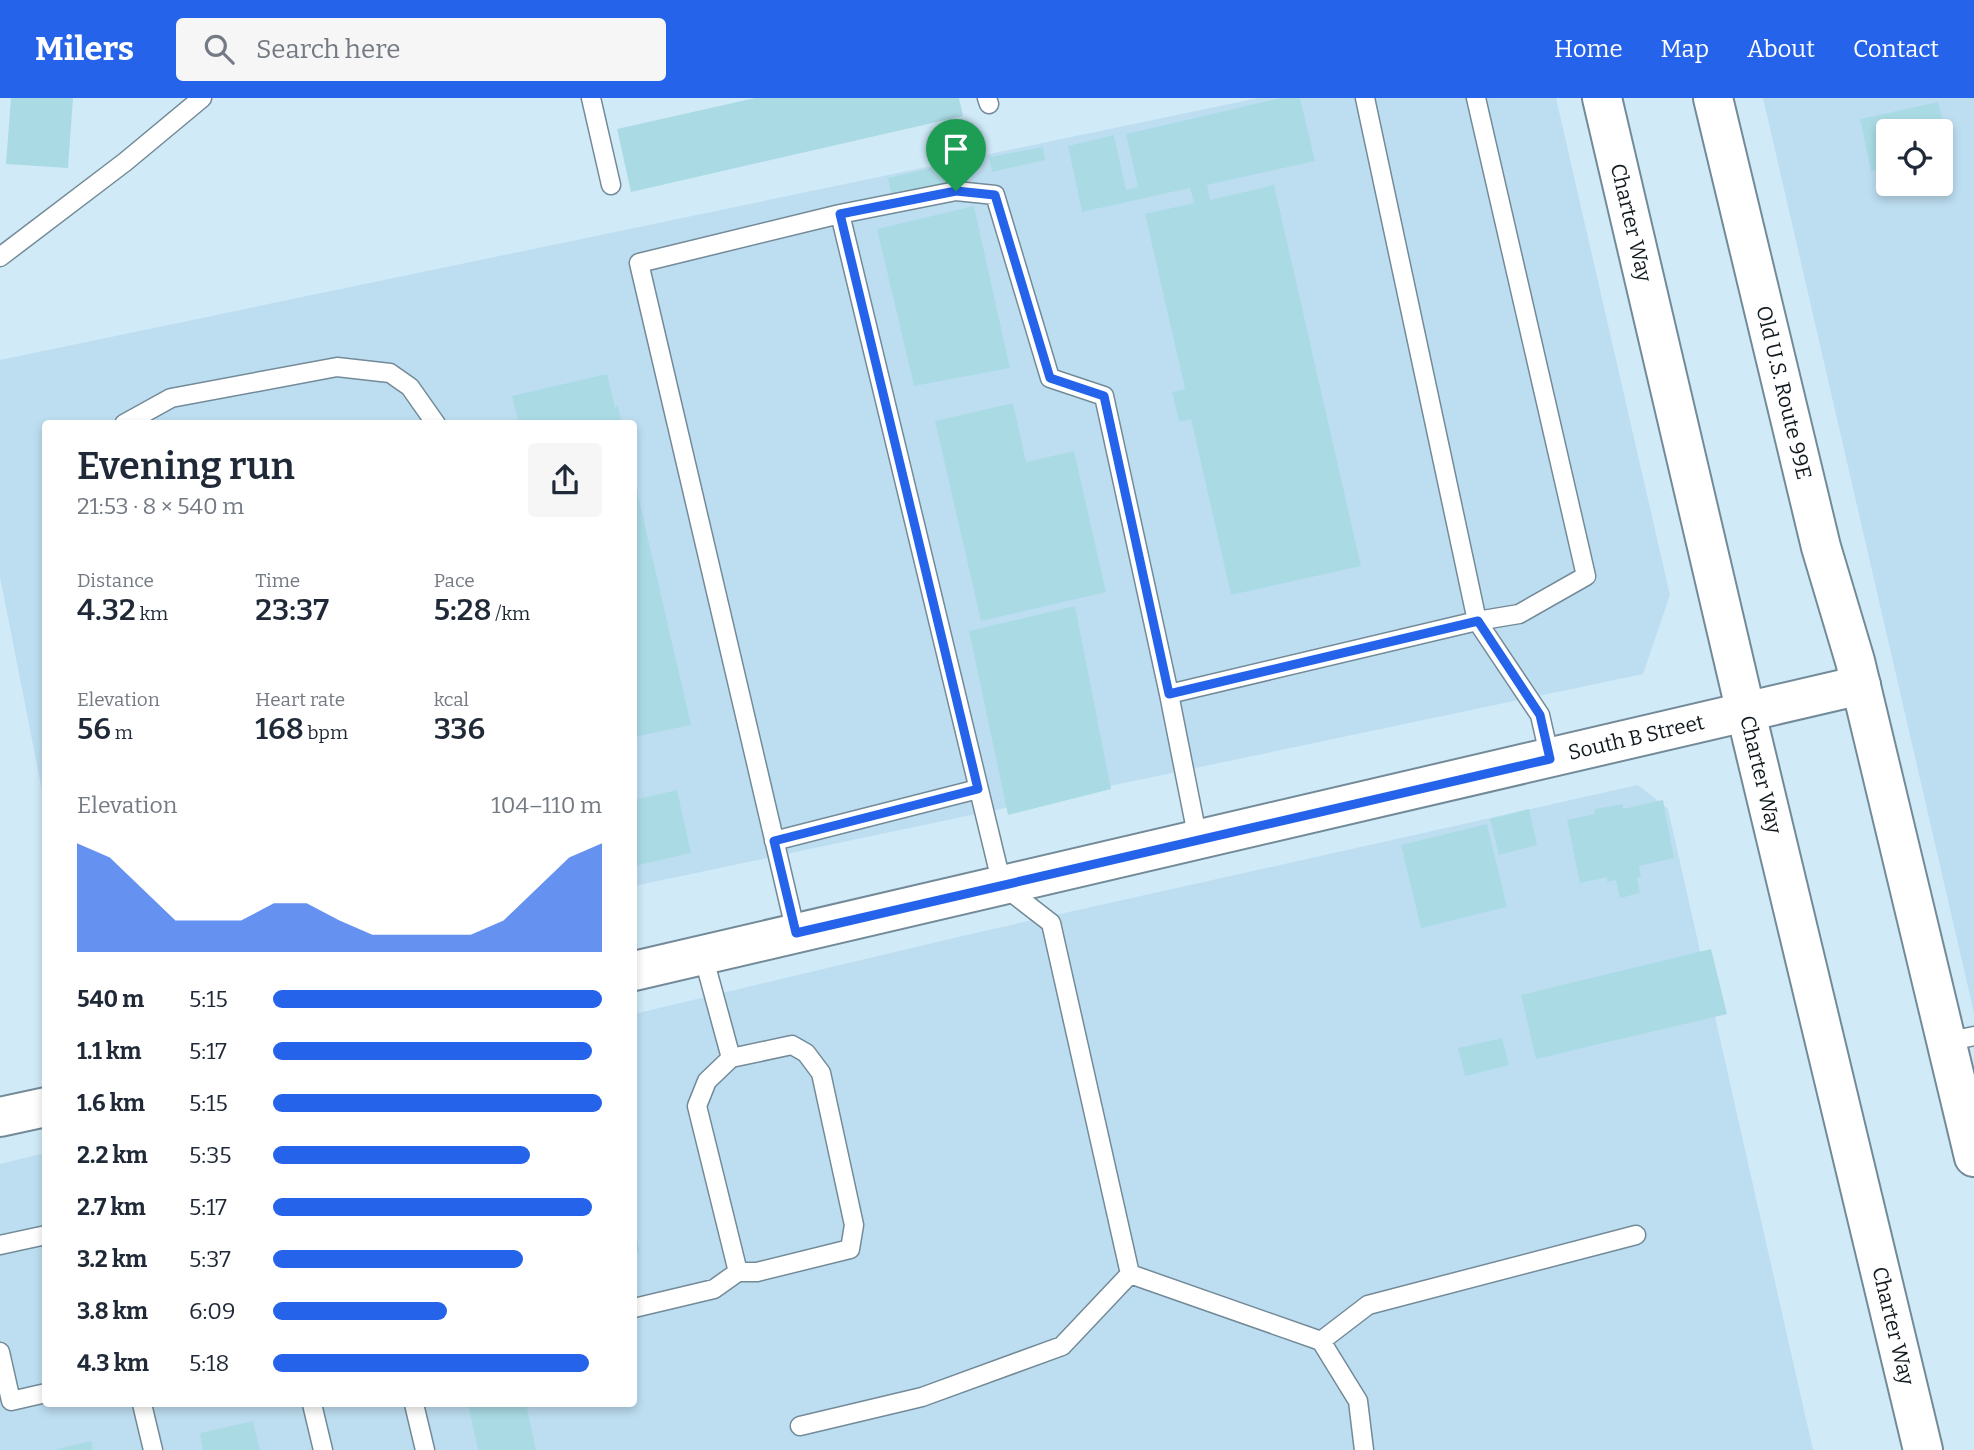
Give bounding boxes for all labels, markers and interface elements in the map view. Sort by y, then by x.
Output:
search box [176,18,666,81]
text: Milers [35,29,134,69]
icon: search [200,30,238,68]
text: Search here [256,34,400,65]
text: Home [1554,35,1623,63]
text: Map [1661,35,1709,63]
text: About [1747,35,1815,63]
text: Contact [1853,35,1939,63]
pin [926,119,986,191]
map controls [1876,119,1953,196]
button: locate [1876,119,1953,196]
icon: arrive [937,130,975,168]
street label: Charter Way [1605,161,1658,285]
street label: Old U.S. Route 99E [1750,303,1817,482]
text: Evening run [77,443,295,489]
button: share [528,443,602,517]
text: 21:53 · 8 × 540 m [77,492,244,520]
text: Distance [77,569,154,592]
text: Time [255,569,300,592]
text: Pace [434,569,475,592]
text: 4.32 [77,592,136,628]
text: 23:37 [255,592,329,628]
text: 5:28 [434,592,492,628]
text: km [136,602,168,625]
text: /km [492,602,530,625]
text: Elevation [77,688,160,711]
text: Heart rate [255,688,345,711]
text: kcal [434,688,469,711]
street label: South B Street [1565,709,1707,766]
text: 56 [77,711,111,747]
text: 168 [255,711,304,747]
text: 336 [434,711,485,747]
street label: Charter Way [1734,713,1788,837]
text: m [111,721,133,744]
text: bpm [304,721,348,744]
text: Elevation [77,791,177,819]
text: 104–110 m [491,791,602,819]
text: 540 m [77,985,144,1013]
text: 5:15 [189,985,228,1013]
text: 1.1 km [77,1037,141,1065]
text: 5:17 [189,1037,227,1065]
text: 1.6 km [77,1089,145,1117]
text: 5:15 [189,1089,228,1117]
text: 2.2 km [77,1141,148,1169]
text: 5:35 [189,1141,232,1169]
text: 2.7 km [77,1193,146,1221]
text: 5:17 [189,1193,227,1221]
text: 3.2 km [77,1245,147,1273]
text: 5:37 [189,1245,231,1273]
street label: Charter Way [1866,1264,1920,1389]
text: 3.8 km [77,1297,148,1325]
text: 6:09 [189,1297,236,1325]
text: 4.3 km [77,1349,149,1377]
text: 5:18 [189,1349,229,1377]

